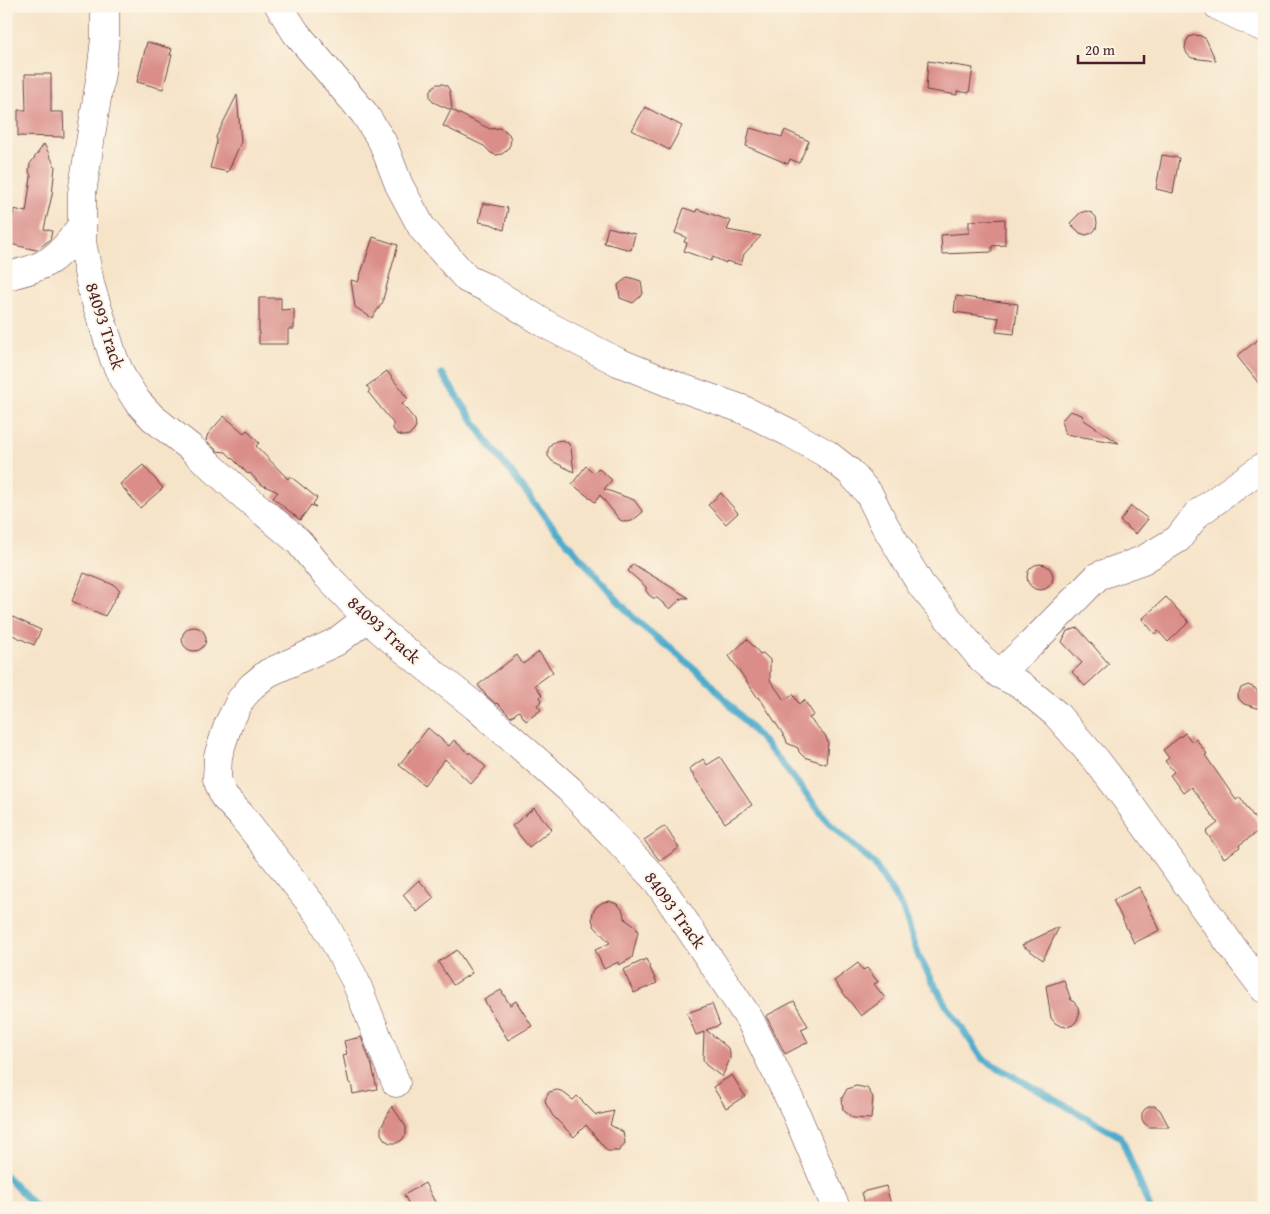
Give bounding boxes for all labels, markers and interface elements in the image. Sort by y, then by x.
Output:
scale bar [1078,32,1144,64]
text: 20 m [1085,39,1116,60]
street label: 84093 Track [79,279,132,374]
street label: 84093 Track [342,589,427,670]
street label: 84093 Track [638,865,713,955]

